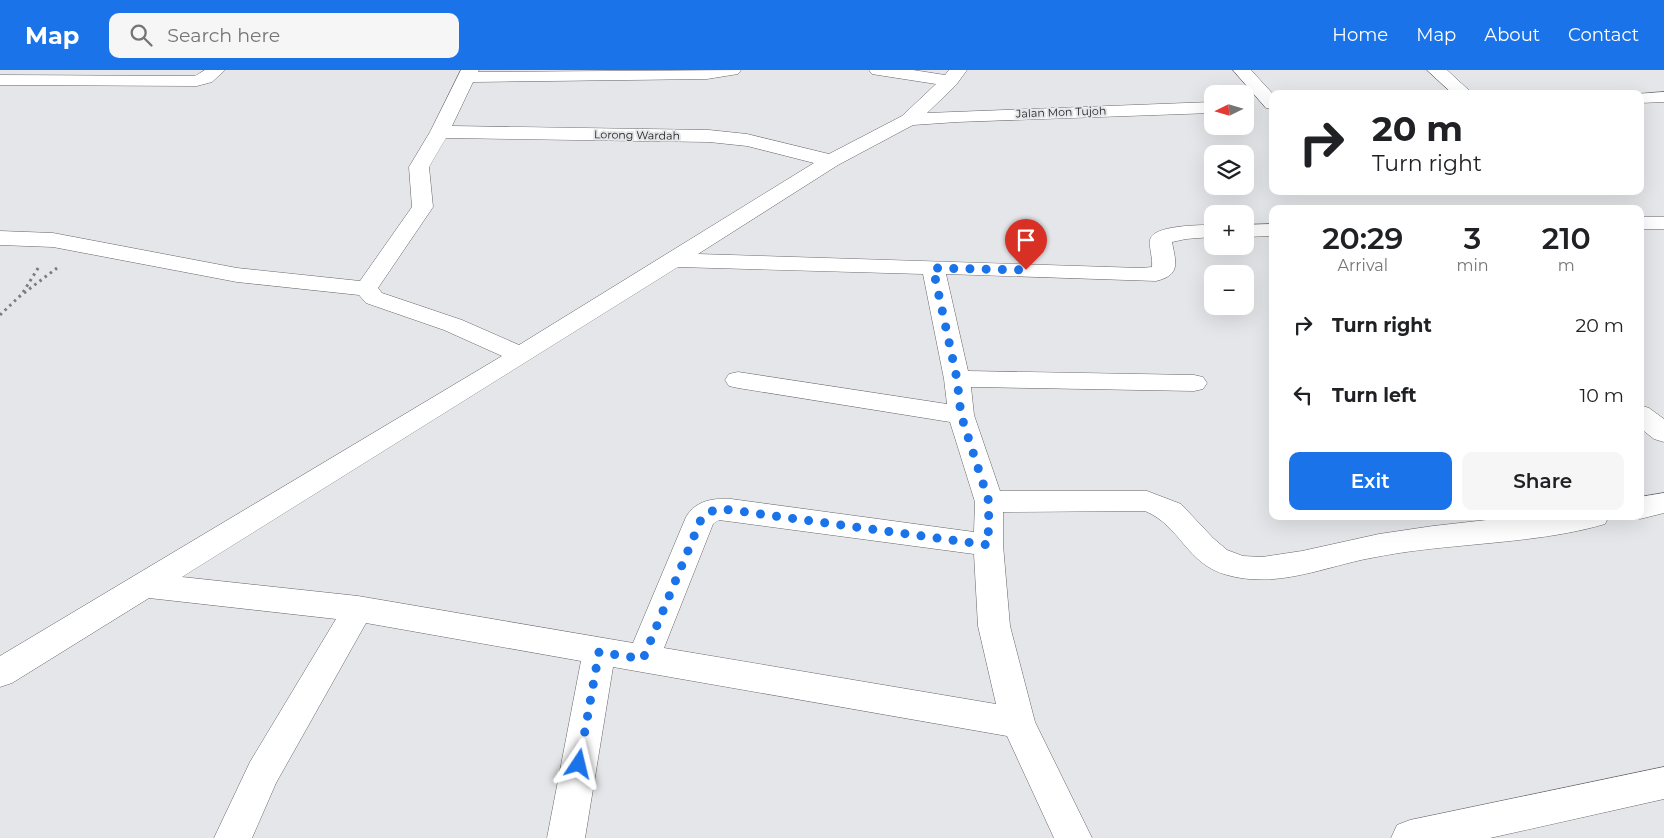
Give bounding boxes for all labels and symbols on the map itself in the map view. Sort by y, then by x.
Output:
north arrow [1204,85,1254,135]
street label: Jalan Mon Tujoh [1015,103,1106,121]
street label: Lorong Wardah [594,127,680,143]
pin [1005,219,1047,270]
position arrow [552,737,604,789]

